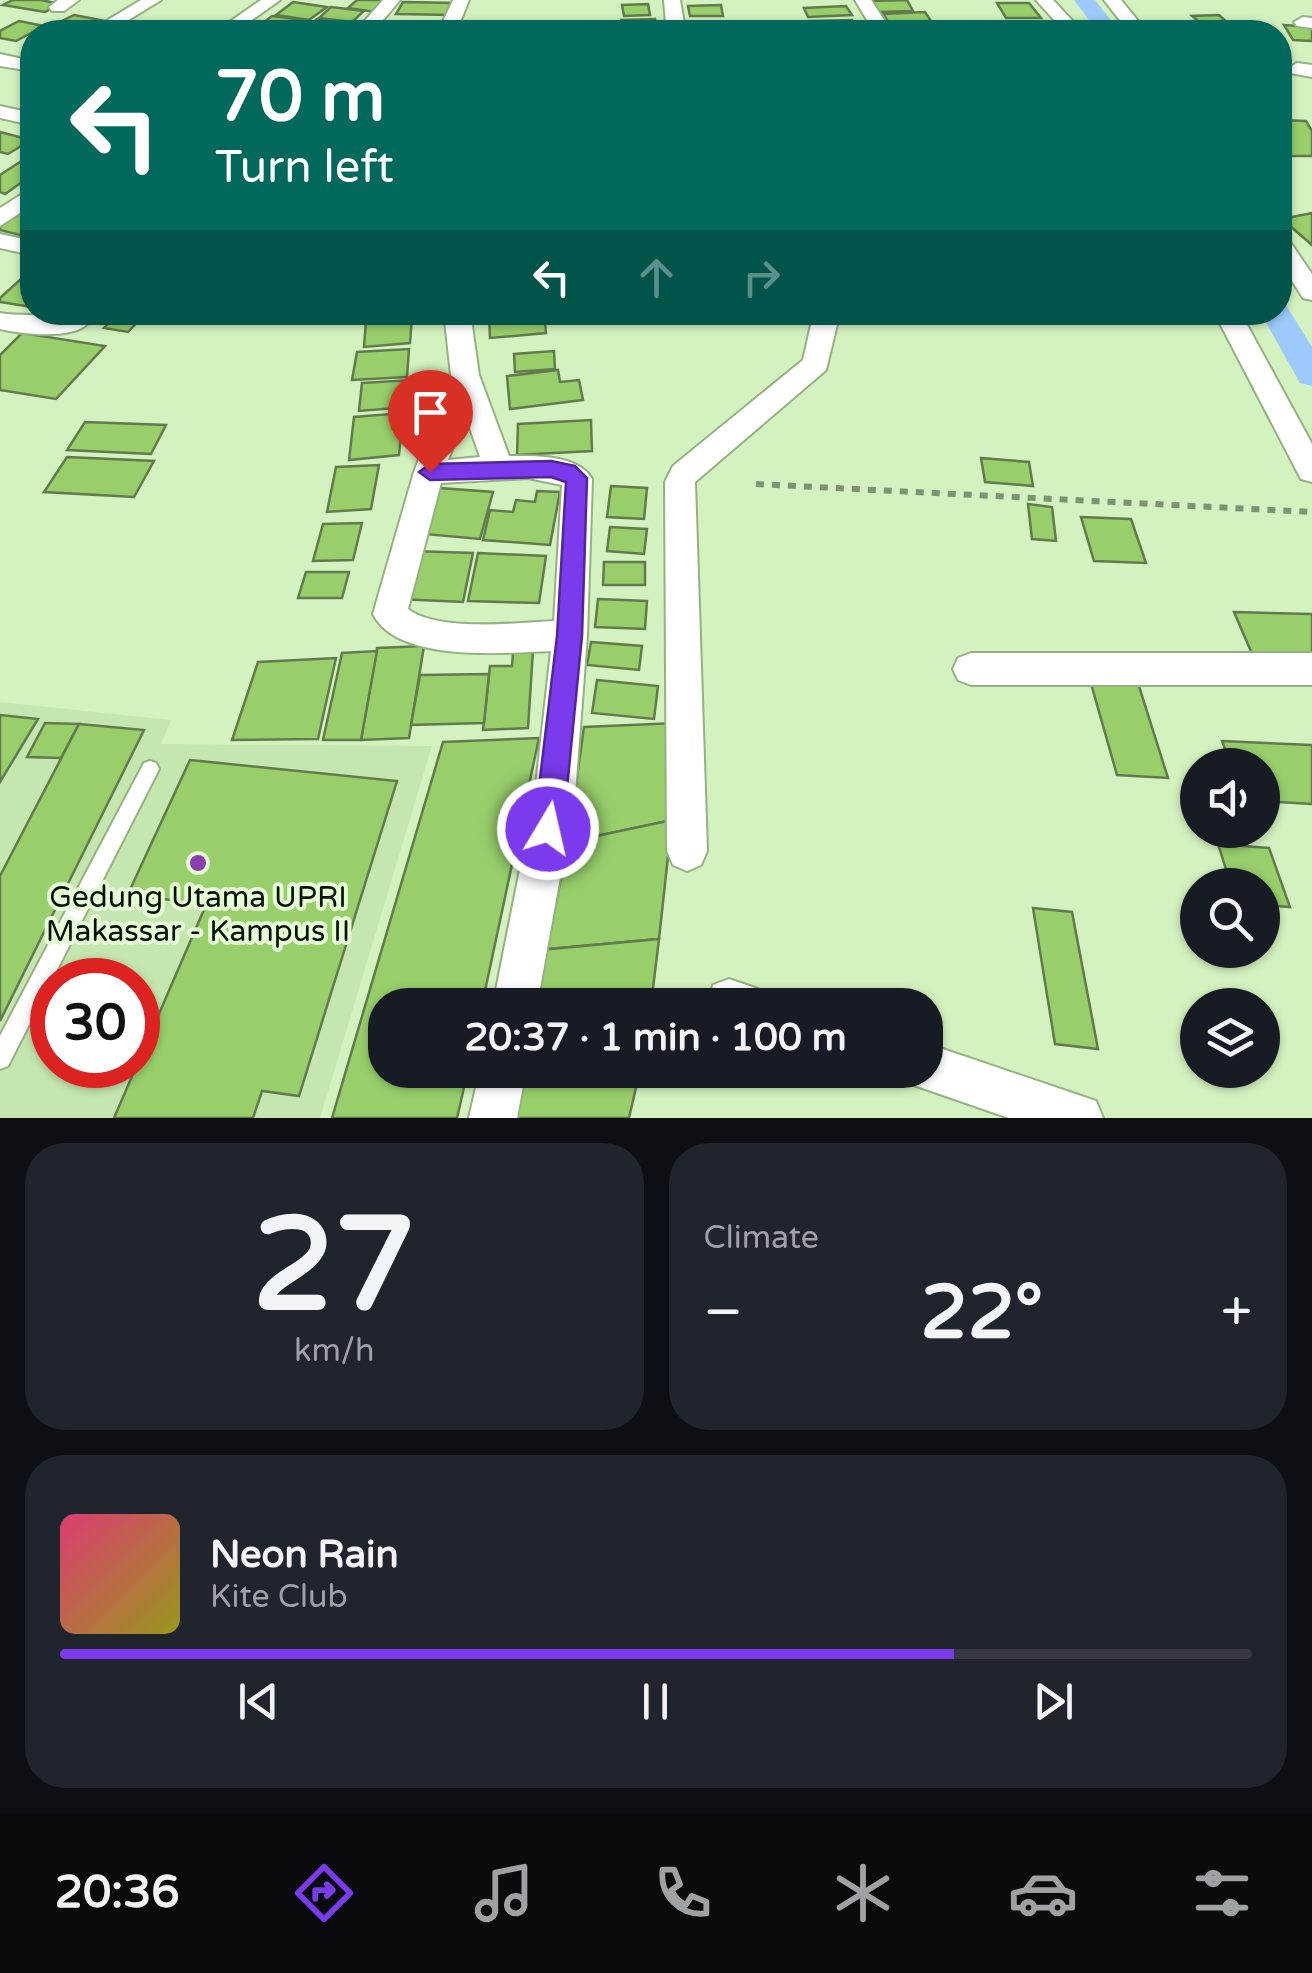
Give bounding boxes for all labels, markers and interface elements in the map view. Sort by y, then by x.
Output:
text: 70 m [215,56,385,140]
icon: left [50,60,180,190]
text: Turn left [215,141,394,195]
icon: left [524,250,579,305]
icon: ahead [629,250,684,305]
icon: right [734,250,789,305]
pin [388,370,473,473]
icon: arrive [403,385,458,440]
map controls [1180,748,1280,1088]
button: sound [1180,748,1280,848]
position arrow [496,777,600,881]
marker: Gedung Utama UPRI Makassar - Kampus II [187,852,209,874]
button: search [1180,868,1280,968]
place label: Gedung Utama UPRI Makassar - Kampus II [46,879,350,950]
speed limit sign: 30 [30,958,160,1088]
button: layers [1180,988,1280,1088]
text: 20:37 · 1 min · 100 m [464,1015,847,1061]
text: 27 [253,1189,416,1345]
text: Climate [704,1219,819,1257]
text: 22° [921,1268,1043,1358]
text: − [704,1280,743,1346]
text: + [1221,1280,1252,1346]
text: km/h [294,1332,374,1370]
text: Neon Rain [210,1532,399,1578]
text: Kite Club [210,1578,348,1616]
icon: previous [231,1674,286,1729]
icon: pause [628,1674,683,1729]
icon: next [1026,1674,1081,1729]
icon: directions [289,1858,359,1928]
icon: music [469,1858,539,1928]
icon: phone [648,1858,718,1928]
icon: climate [828,1858,898,1928]
icon: car [1008,1858,1078,1928]
icon: filters [1187,1858,1257,1928]
text: 20:36 [55,1866,180,1920]

